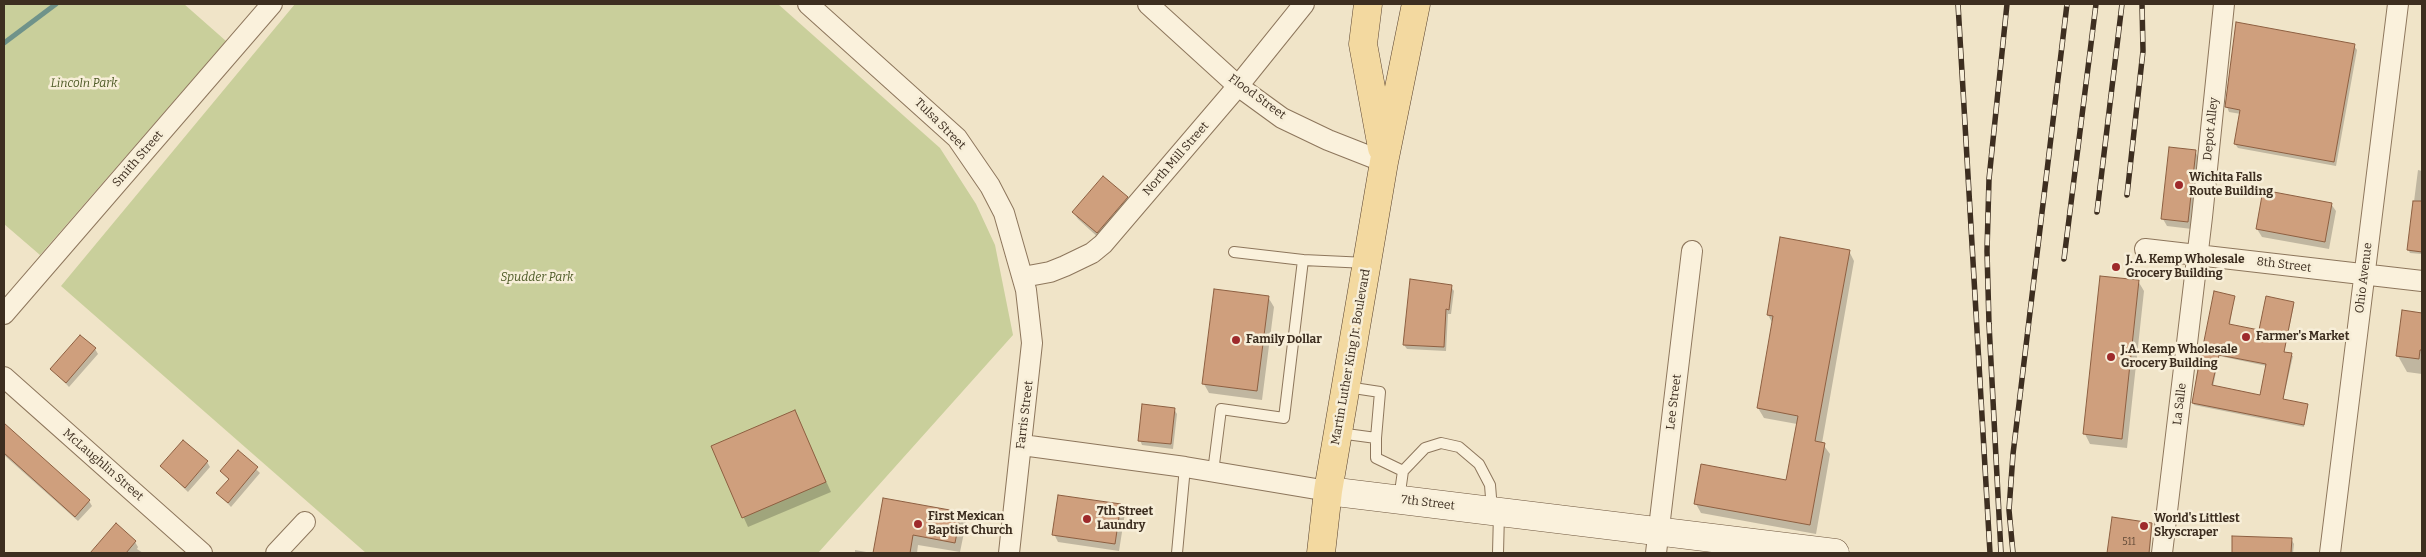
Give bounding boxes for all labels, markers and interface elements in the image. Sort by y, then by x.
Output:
street label: Flood Street [1226,71,1288,123]
park label: Lincoln Park [51,77,117,91]
street label: Tulsa Street [911,95,969,153]
street label: Depot Alley [2201,97,2221,161]
street label: North Mill Street [1140,119,1212,199]
street label: Smith Street [110,128,166,190]
place label: Wichita Falls Route Building [2189,171,2273,199]
marker: Wichita Falls Route Building [2173,179,2185,191]
street label: Ohio Avenue [2353,242,2375,314]
place label: J. A. Kemp Wholesale Grocery Building [2126,253,2244,281]
street label: 8th Street [2256,254,2312,276]
marker: J. A. Kemp Wholesale Grocery Building [2110,261,2122,273]
street label: Martin Luther King Jr. Boulevard [1328,268,1374,446]
park label: Spudder Park [500,271,574,285]
place label: Farmer's Market [2256,330,2349,344]
marker: Farmer's Market [2240,331,2252,343]
place label: Family Dollar [1246,333,1322,347]
marker: Family Dollar [1230,334,1242,346]
place label: J.A. Kemp Wholesale Grocery Building [2121,343,2237,371]
marker: J.A. Kemp Wholesale Grocery Building [2105,351,2117,363]
street label: Lee Street [1663,373,1685,431]
street label: Farris Street [1014,380,1036,450]
street label: La Salle [2170,382,2190,426]
street label: McLaughlin Street [60,426,146,504]
street label: 7th Street [1400,493,1456,513]
place label: 7th Street Laundry [1097,505,1153,533]
place label: First Mexican Baptist Church [928,510,1013,538]
place label: World's Littlest Skyscraper [2154,512,2240,540]
marker: 7th Street Laundry [1081,513,1093,525]
marker: First Mexican Baptist Church [912,518,924,530]
marker: World's Littlest Skyscraper [2138,520,2150,532]
house number: 511 [2122,536,2136,548]

